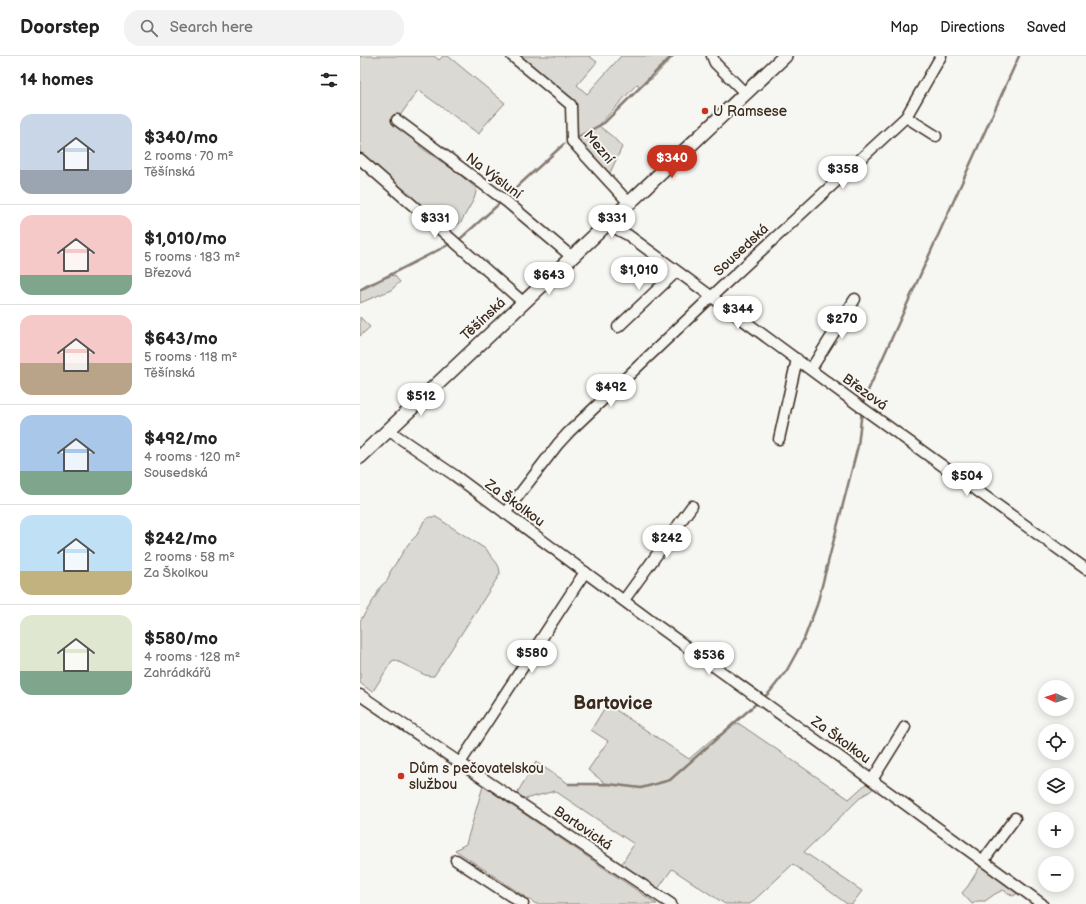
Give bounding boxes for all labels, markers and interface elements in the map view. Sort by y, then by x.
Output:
search box [124,10,404,46]
text: Doorstep [20,16,100,39]
icon: search [138,17,160,39]
text: Search here [170,18,253,37]
text: Map [890,19,918,36]
text: Directions [940,19,1005,36]
text: Saved [1027,19,1066,36]
icon: filters [318,69,340,91]
text: 14 homes [20,70,93,90]
place label: U Ramsese [713,103,787,120]
marker: U Ramsese [700,106,710,116]
street label: Mezní [580,127,618,168]
text: $340/mo [144,128,218,148]
icon: home [52,130,100,178]
pin: $340 [648,145,696,179]
text: 2 rooms · 70 m² [144,148,234,164]
street label: Na Výsluní [463,149,526,203]
text: $340 [656,150,688,166]
pin: $358 [819,156,867,190]
text: $358 [827,161,859,177]
text: Těšínská [144,164,195,180]
pin: $331 [411,205,459,239]
pin: $331 [588,205,636,239]
text: $331 [420,210,450,226]
text: $331 [597,210,627,226]
street label: Sousedská [710,220,772,280]
text: $1,010/mo [144,229,227,249]
icon: home [52,231,100,279]
text: 5 rooms · 183 m² [144,249,240,265]
pin: $1,010 [606,257,672,291]
pin: $643 [525,262,573,296]
text: $1,010 [620,262,658,278]
text: Březová [144,265,192,281]
text: $643 [533,267,565,283]
street label: Těšínská [457,294,509,344]
pin: $344 [714,296,762,330]
text: $344 [722,301,754,317]
pin: $270 [818,306,866,340]
text: $270 [826,311,858,327]
text: $643/mo [144,329,218,349]
icon: home [52,331,100,379]
text: 5 rooms · 118 m² [144,349,237,365]
text: Těšínská [144,365,195,381]
street label: Březová [839,370,891,414]
pin: $492 [587,374,635,408]
text: $492 [595,379,627,395]
pin: $512 [397,383,445,417]
text: $512 [406,388,436,404]
text: $492/mo [144,429,218,449]
icon: home [52,431,100,479]
text: 4 rooms · 120 m² [144,449,241,465]
pin: $504 [943,463,991,497]
text: Sousedská [144,465,208,481]
text: $504 [951,468,983,484]
street label: Za Školkou [481,474,549,530]
pin: $242 [643,525,691,559]
text: $242/mo [144,529,217,549]
text: $242 [651,530,683,546]
icon: home [52,531,100,579]
text: 2 rooms · 58 m² [144,549,235,565]
text: Za Školkou [144,565,208,581]
text: $580/mo [144,629,218,649]
icon: home [52,631,100,679]
pin: $580 [508,640,556,674]
pin: $536 [685,642,733,676]
text: $580 [516,645,548,661]
text: $536 [693,647,725,663]
text: 4 rooms · 128 m² [144,649,240,665]
text: Zahrádkářů [144,665,211,681]
north arrow [1038,680,1074,716]
map controls [1038,680,1074,892]
district label: Bartovice [573,693,653,714]
street label: Za Školkou [807,711,875,767]
button: locate [1038,724,1074,760]
place label: Dům s pečovatelskou službou [409,760,544,793]
button: layers [1038,768,1074,804]
marker: Dům s pečovatelskou službou [396,771,406,781]
street label: Bartovická [551,802,615,854]
button: + [1038,812,1074,848]
button: − [1038,856,1074,892]

